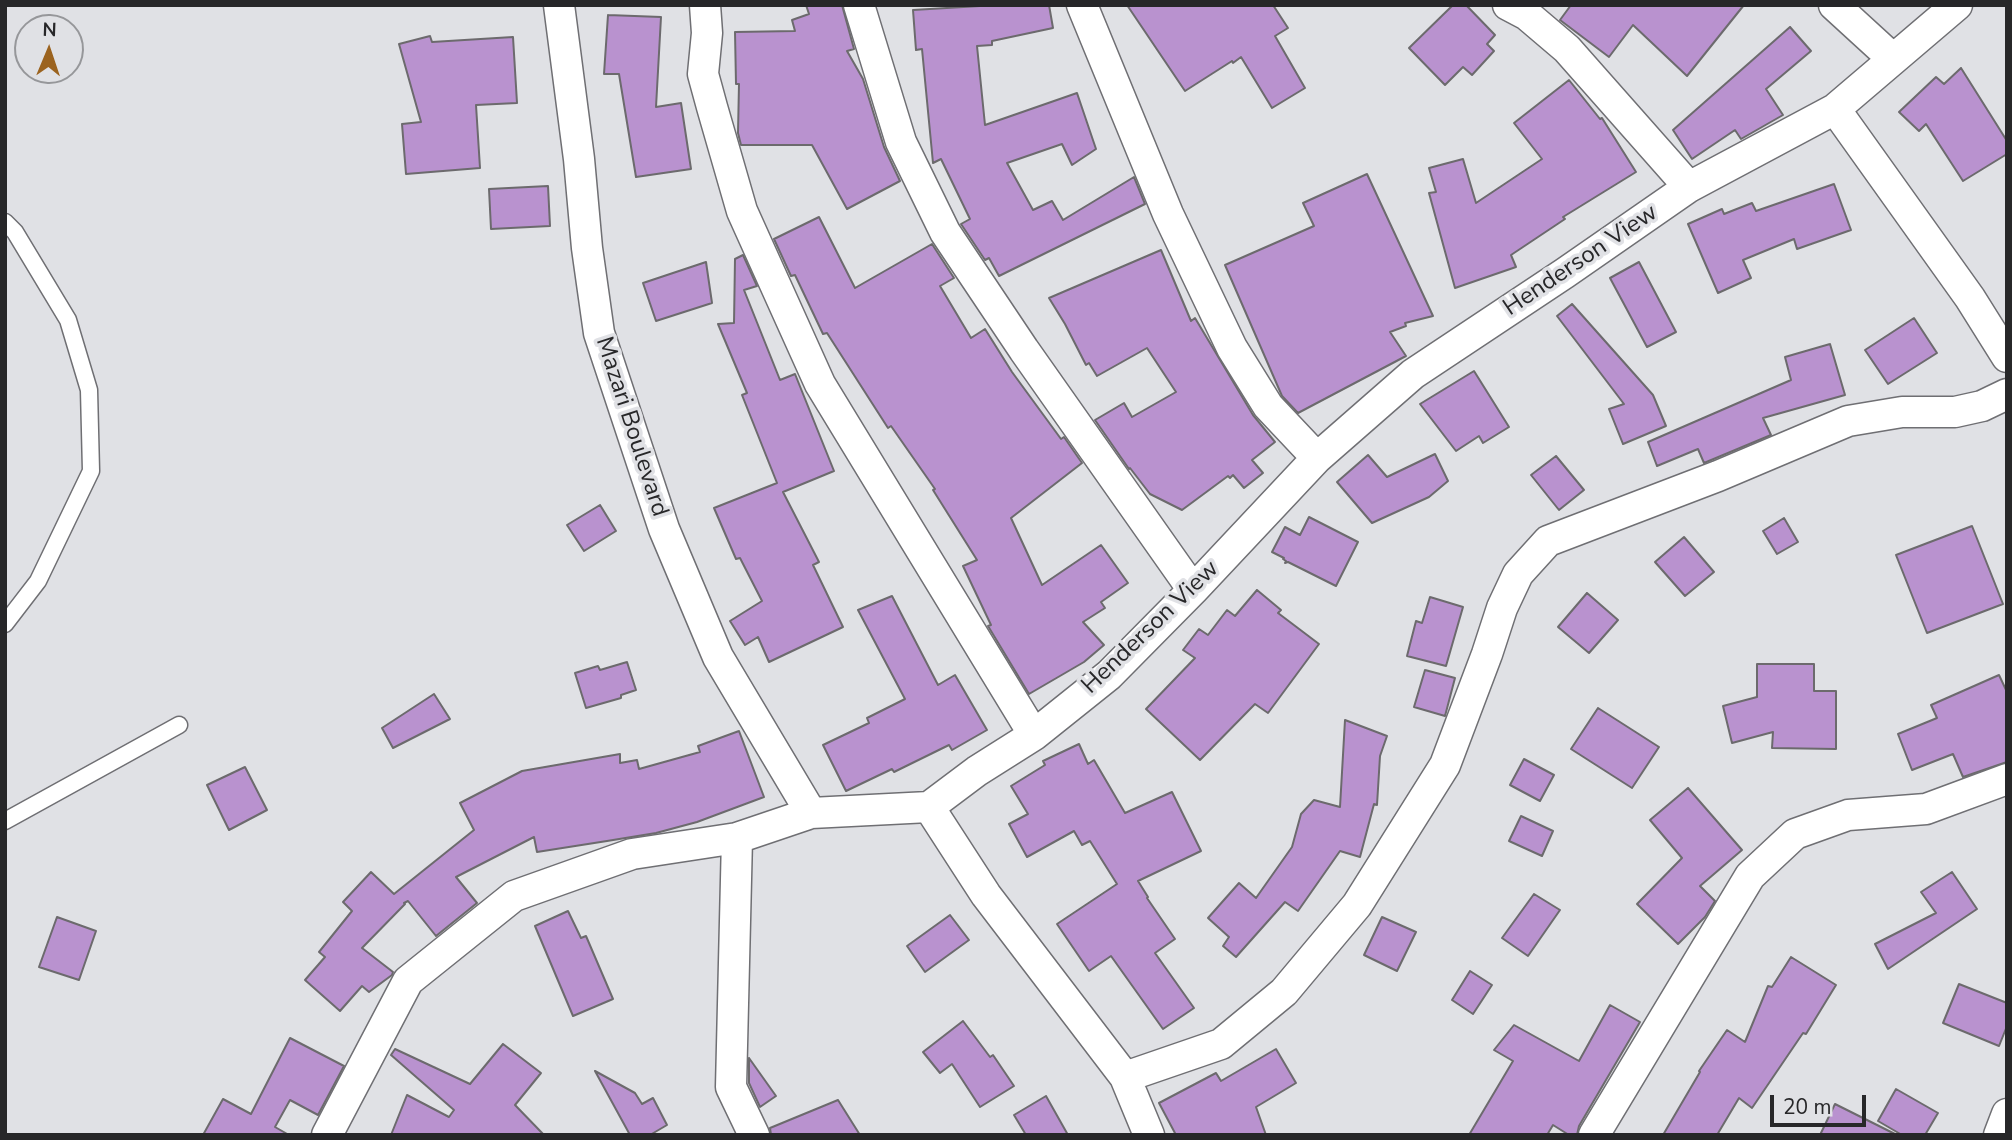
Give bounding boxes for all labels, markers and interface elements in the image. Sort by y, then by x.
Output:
north arrow [14,14,84,84]
text: N [42,17,57,43]
street label: Henderson View [1499,199,1663,323]
street label: Mazari Boulevard [588,334,674,520]
street label: Henderson View [1076,555,1226,701]
scale bar [1774,1080,1870,1124]
text: 20 m [1783,1093,1832,1121]

